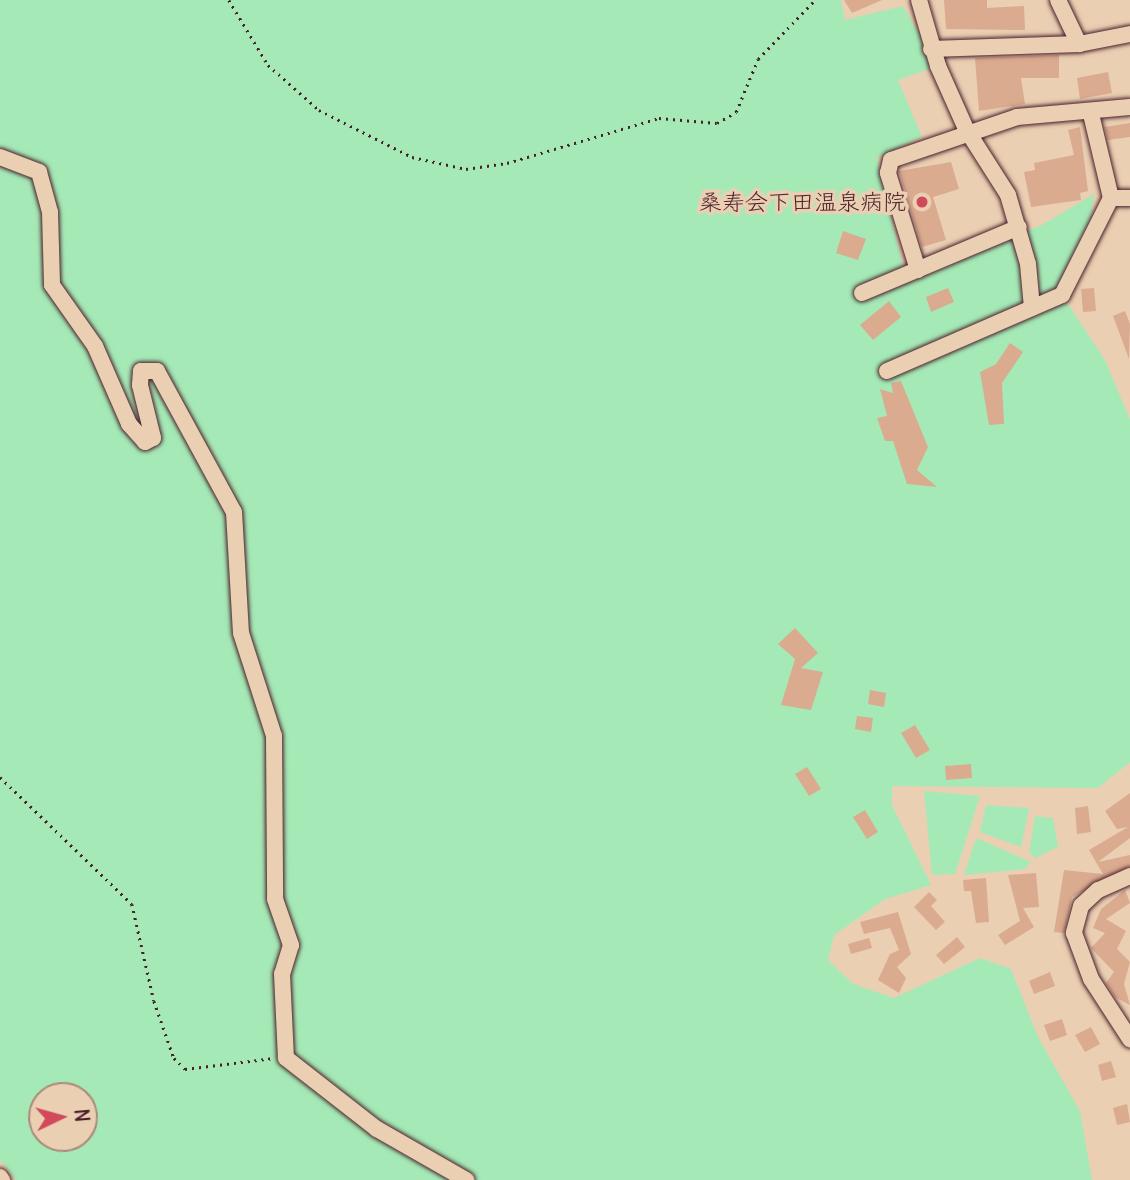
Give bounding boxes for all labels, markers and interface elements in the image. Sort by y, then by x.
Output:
place label: 桑寿会下田温泉病院 [699,188,906,216]
marker: 桑寿会下田温泉病院 [912,192,932,212]
north arrow [28,1082,98,1152]
text: N [69,1108,94,1123]

